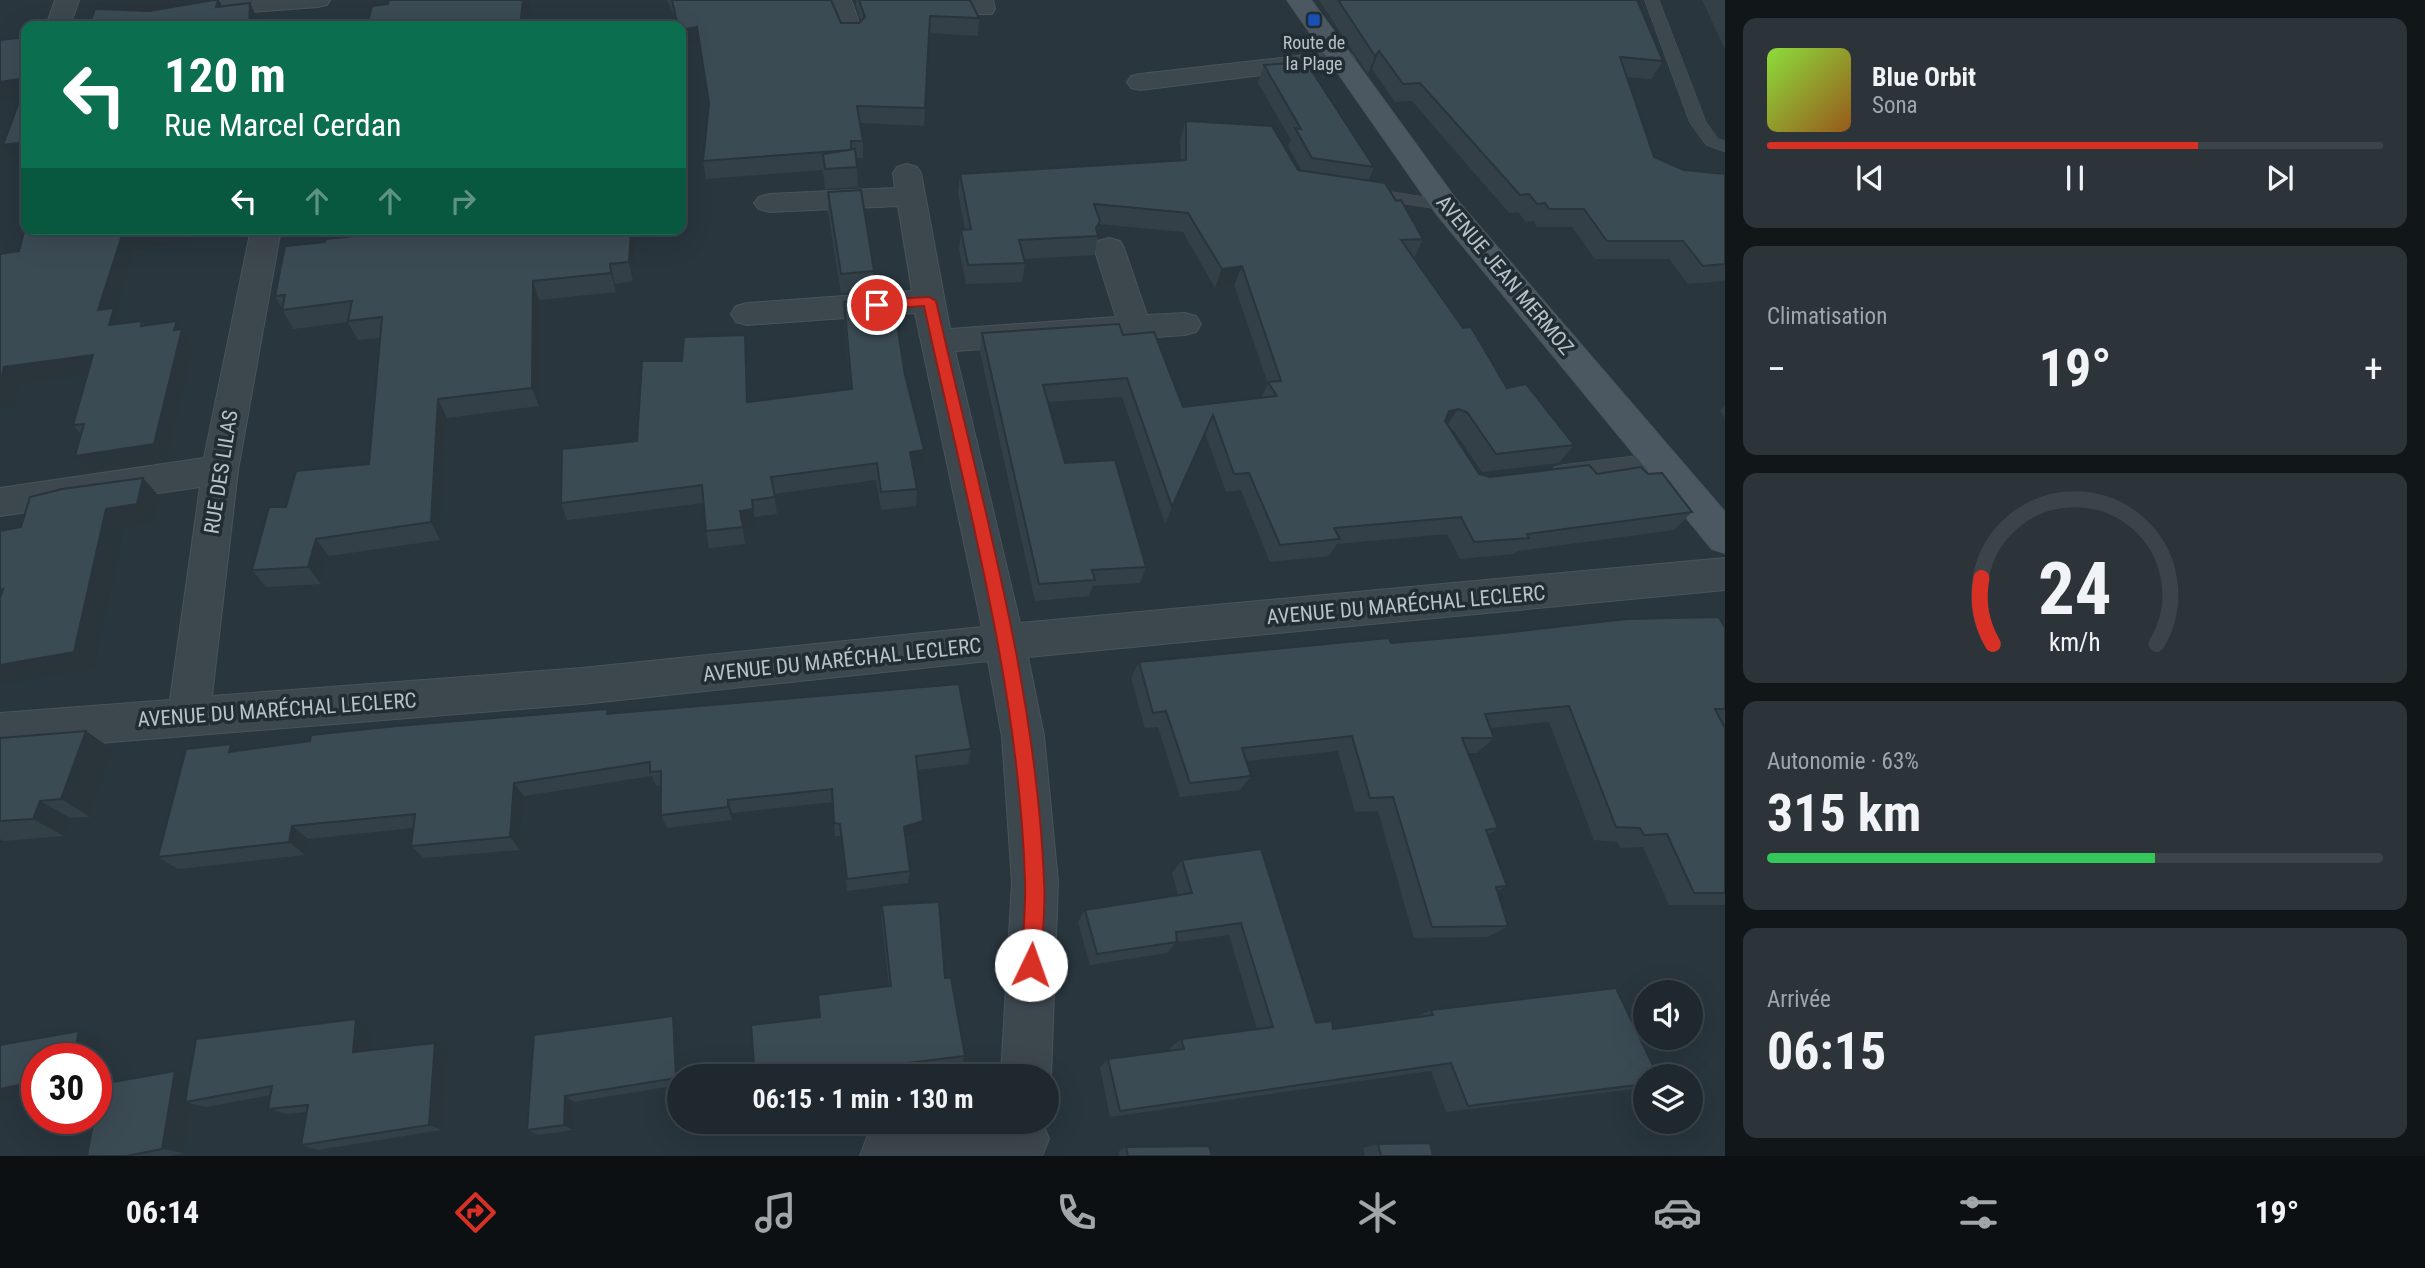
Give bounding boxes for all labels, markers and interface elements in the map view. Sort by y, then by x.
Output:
marker: Route de la Plage [1306,12,1322,28]
place label: Route de la Plage [1283,32,1345,74]
text: 120 m [164,47,286,104]
icon: left [49,49,140,140]
text: Blue Orbit [1872,62,1976,92]
text: Sona [1872,92,1918,119]
text: Rue Marcel Cerdan [164,106,402,144]
icon: previous [1851,159,1889,197]
icon: pause [2056,159,2094,197]
icon: next [2261,159,2299,197]
icon: left [225,182,263,220]
icon: ahead [298,182,336,220]
icon: ahead [371,182,409,220]
icon: right [444,182,482,220]
street label: AVENUE JEAN MERMOZ [1431,190,1579,360]
pin [847,275,907,335]
icon: arrive [858,286,896,324]
text: Climatisation [1767,303,1887,330]
text: 19° [2039,338,2111,399]
text: − [1767,347,1786,391]
text: + [2364,347,2383,391]
street label: RUE DES LILAS [199,408,243,535]
text: 24 [2038,546,2112,632]
street label: AVENUE DU MARÉCHAL LECLERC [1266,581,1546,629]
text: km/h [2049,628,2101,657]
street label: AVENUE DU MARÉCHAL LECLERC [702,633,982,687]
street label: AVENUE DU MARÉCHAL LECLERC [137,688,417,732]
text: Autonomie · 63% [1767,748,1919,775]
text: 315 km [1767,783,1921,844]
position arrow [994,928,1068,1002]
map controls [1633,980,1703,1134]
button: sound [1633,980,1703,1050]
text: Arrivée [1767,986,1831,1013]
text: 06:15 [1767,1021,1886,1082]
speed limit sign: 30 [21,1043,112,1134]
button: layers [1633,1064,1703,1134]
text: 06:15 · 1 min · 130 m [753,1084,973,1114]
icon: directions [451,1188,500,1237]
icon: music [751,1188,800,1237]
icon: phone [1052,1188,1101,1237]
icon: climate [1353,1188,1402,1237]
icon: car [1653,1188,1702,1237]
icon: filters [1954,1188,2003,1237]
text: 06:14 [126,1193,199,1231]
text: 19° [2254,1193,2299,1231]

